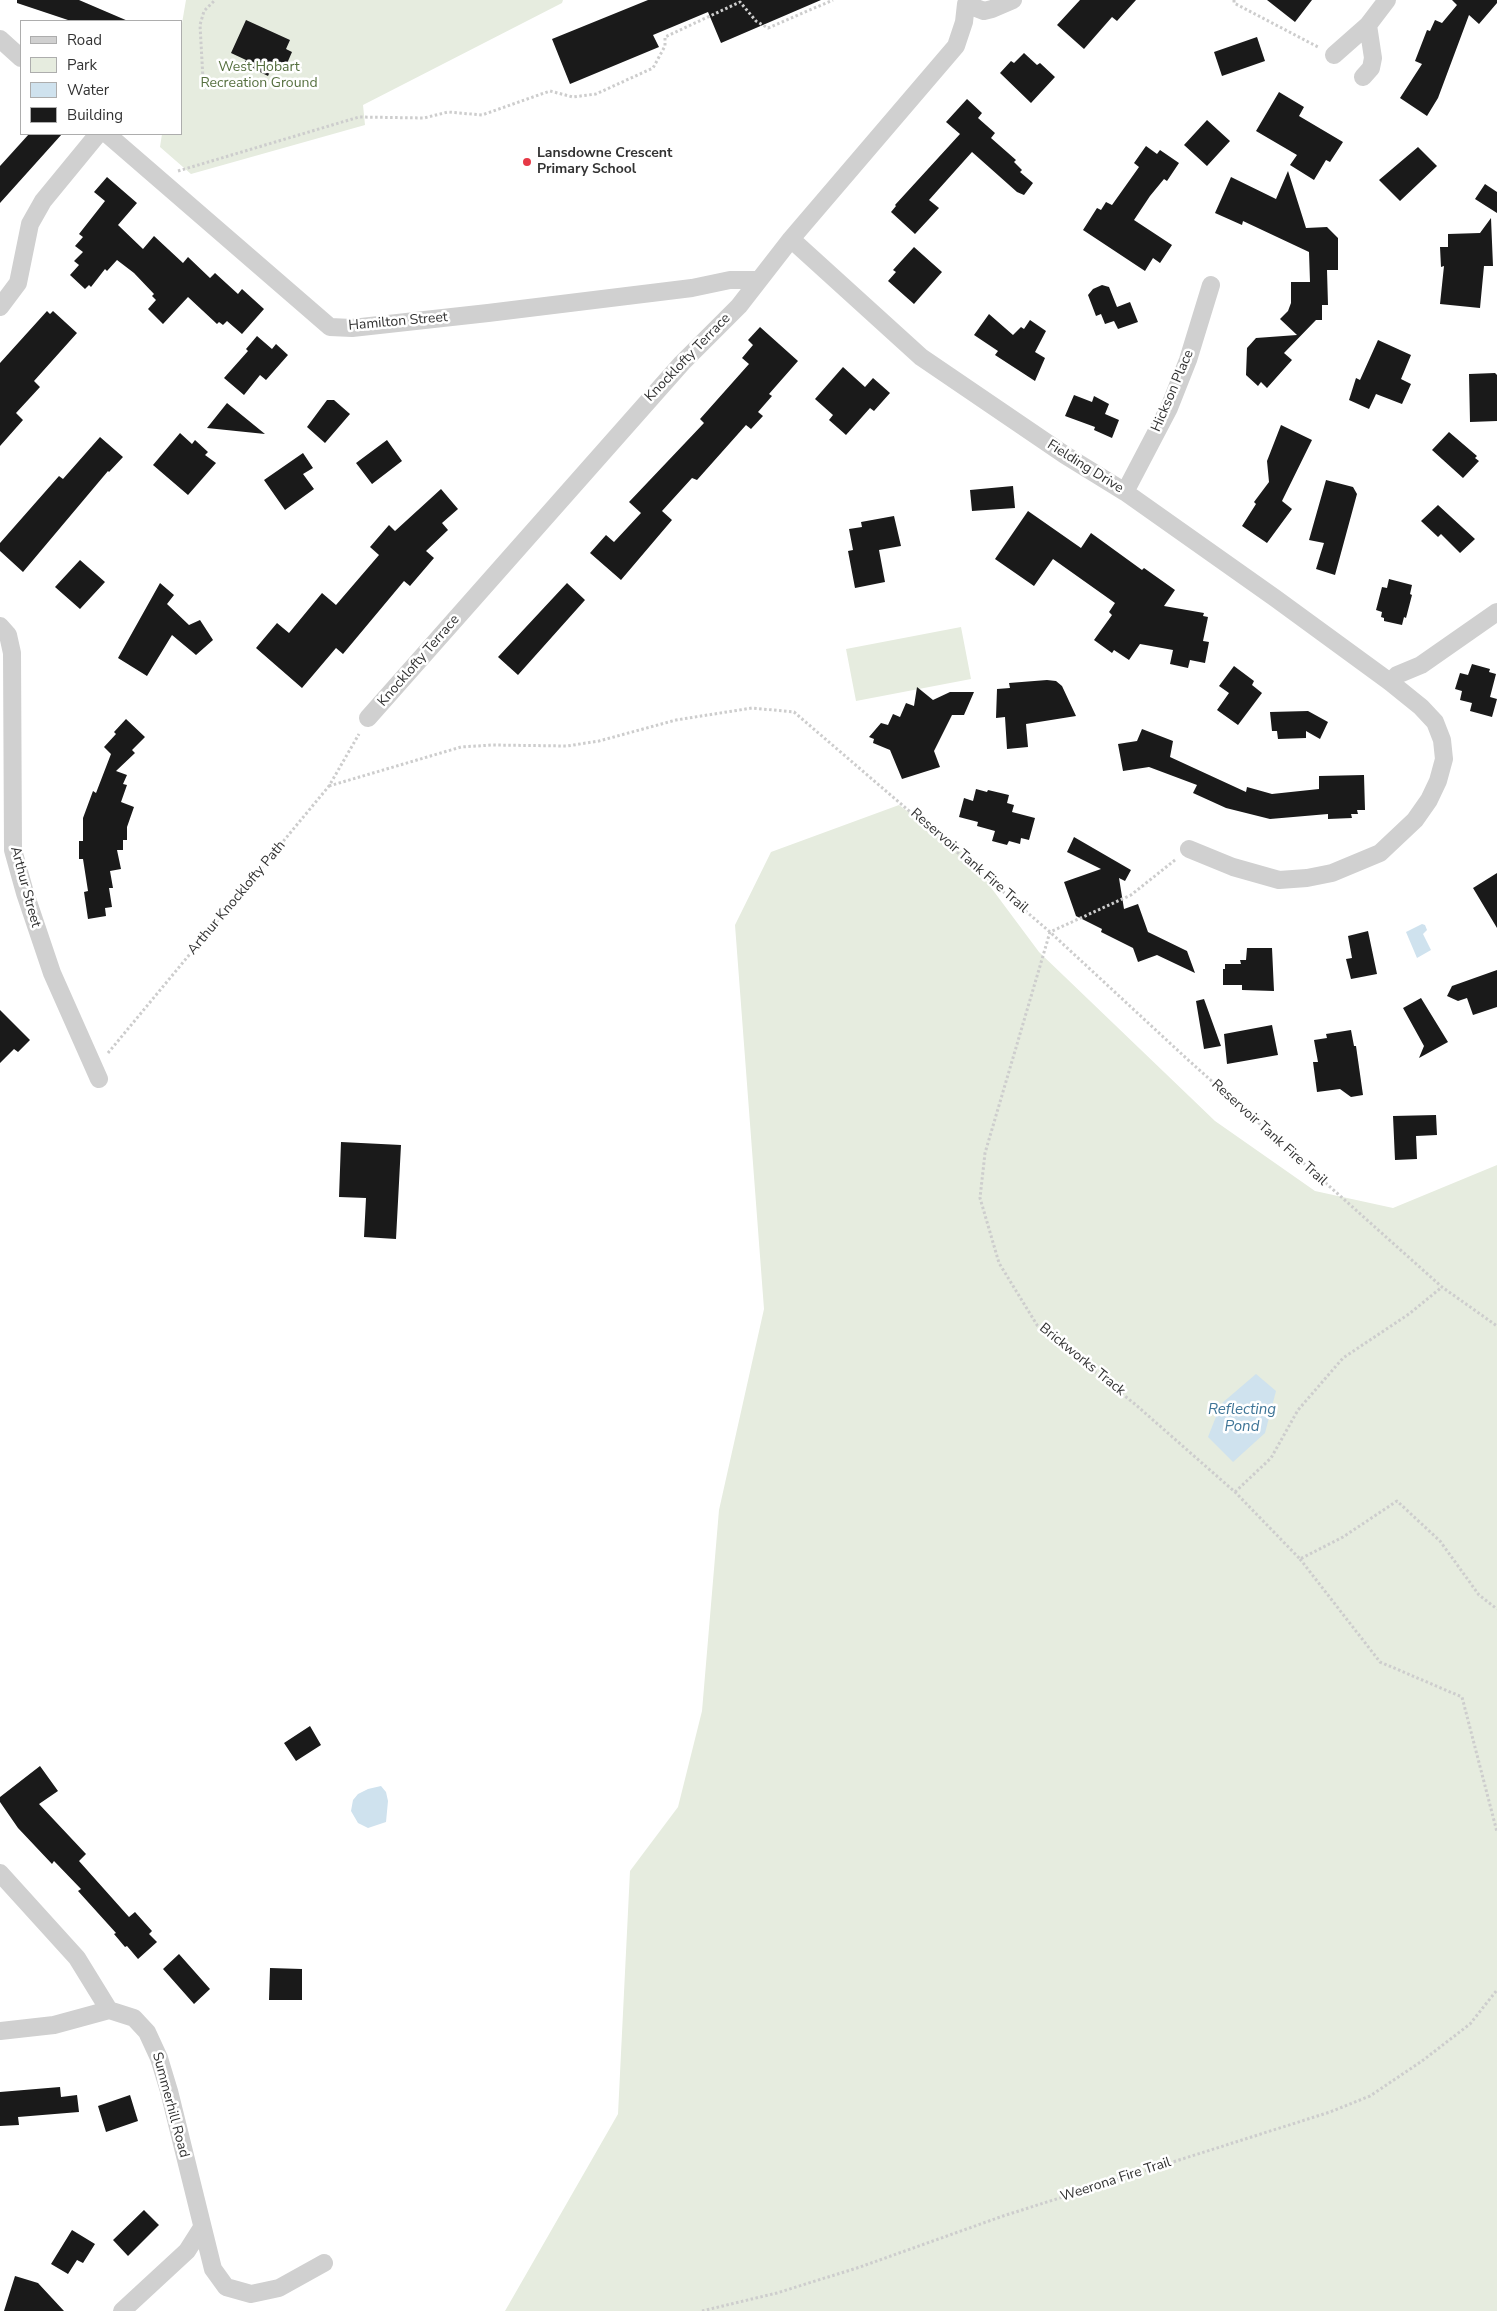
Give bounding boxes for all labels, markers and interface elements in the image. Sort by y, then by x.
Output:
legend [20,20,182,135]
text: Road [67,30,102,50]
text: Park [67,55,97,75]
park label: West Hobart Recreation Ground [200,60,318,92]
text: Water [67,80,109,100]
text: Building [67,105,123,125]
place label: Lansdowne Crescent Primary School [537,146,672,178]
marker: Lansdowne Crescent Primary School [521,156,533,168]
street label: Hamilton Street [348,309,448,335]
street label: Knocklofty Terrace [642,311,734,405]
street label: Hickson Place [1148,347,1198,435]
street label: Fielding Drive [1044,437,1126,497]
street label: Knocklofty Terrace [375,612,463,710]
street label: Reservoir Tank Fire Trail [907,805,1031,917]
street label: Arthur Knocklofty Path [184,838,290,958]
street label: Arthur Street [6,845,44,929]
street label: Reservoir Tank Fire Trail [1208,1076,1330,1190]
street label: Brickworks Track [1036,1320,1128,1400]
water label: Reflecting Pond [1208,1401,1276,1436]
street label: Summerhill Road [148,2050,192,2160]
street label: Weerona Fire Trail [1059,2154,1173,2206]

